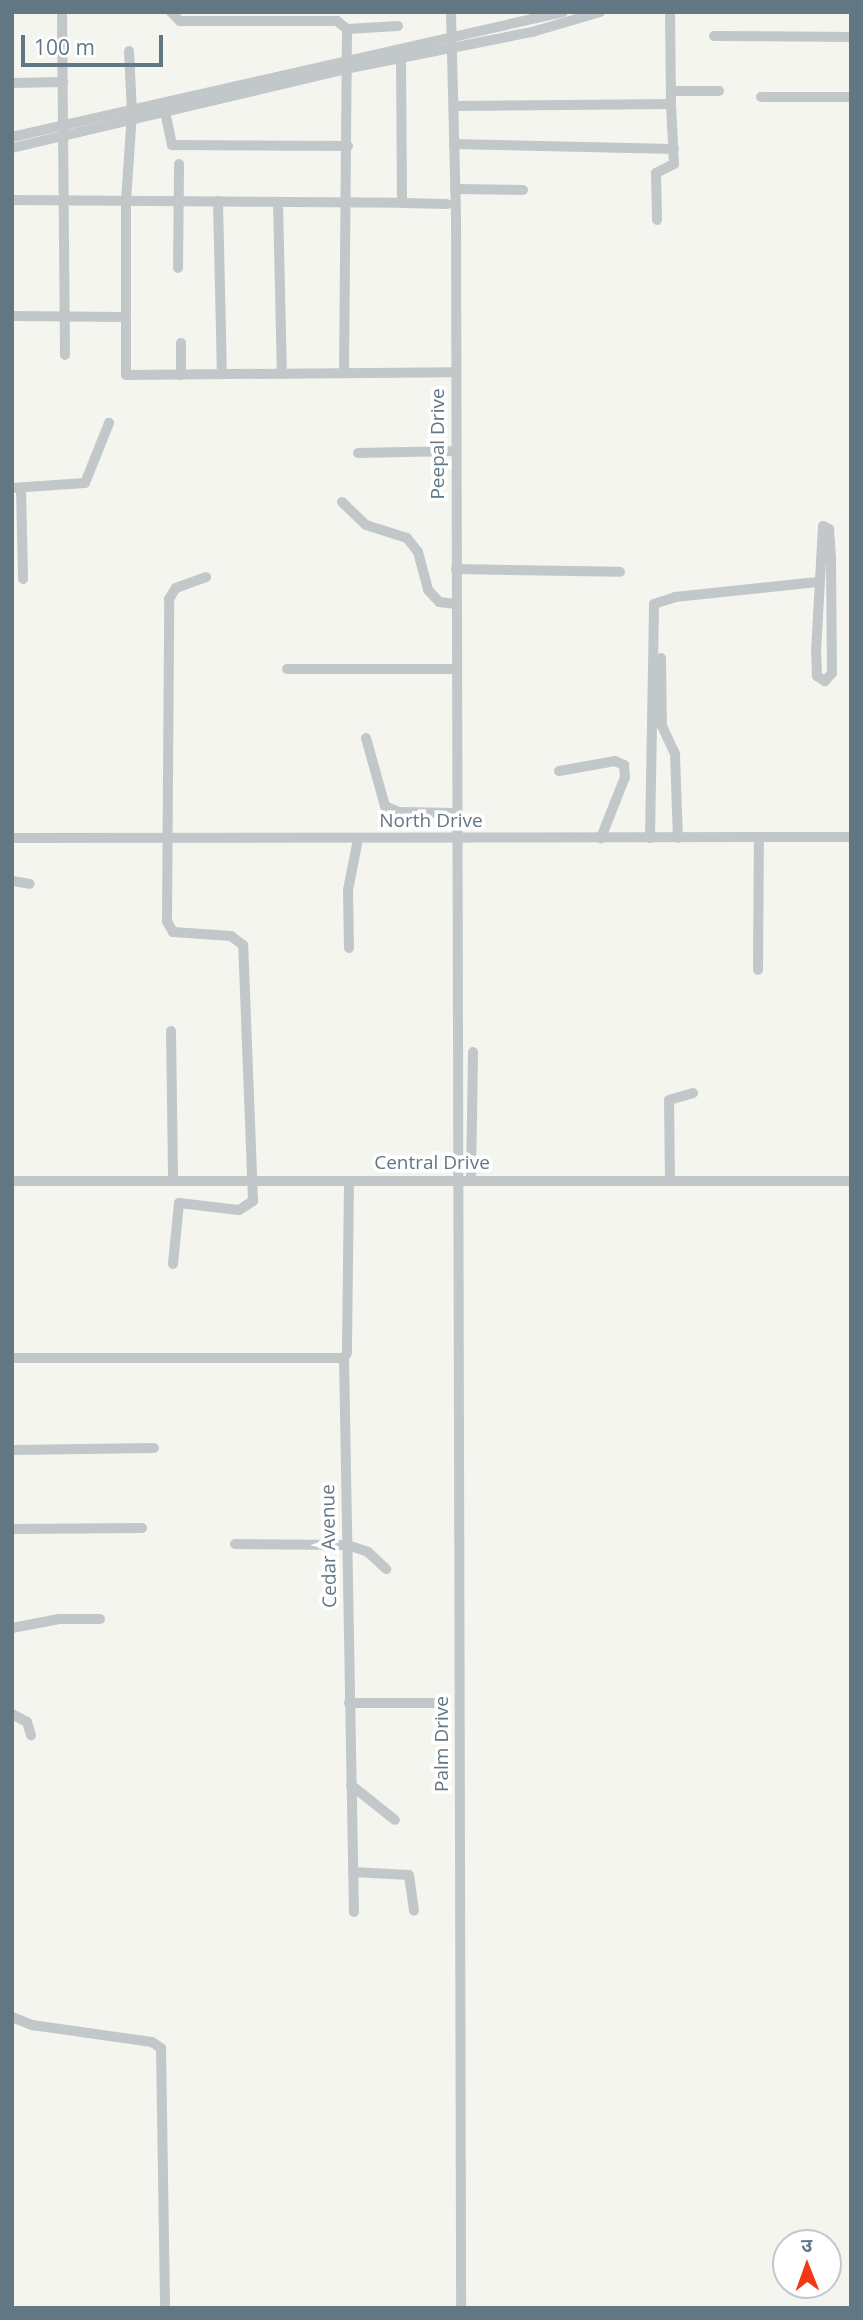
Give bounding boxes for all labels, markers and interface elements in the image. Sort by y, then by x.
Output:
scale bar [24,21,166,65]
text: 100 m [34,33,95,61]
street label: Peepal Drive [427,388,449,500]
street label: North Drive [379,810,483,832]
street label: Central Drive [374,1152,490,1174]
street label: Cedar Avenue [317,1484,341,1608]
street label: Palm Drive [431,1696,453,1792]
north arrow [772,2229,842,2299]
text: उ [801,2232,812,2258]

